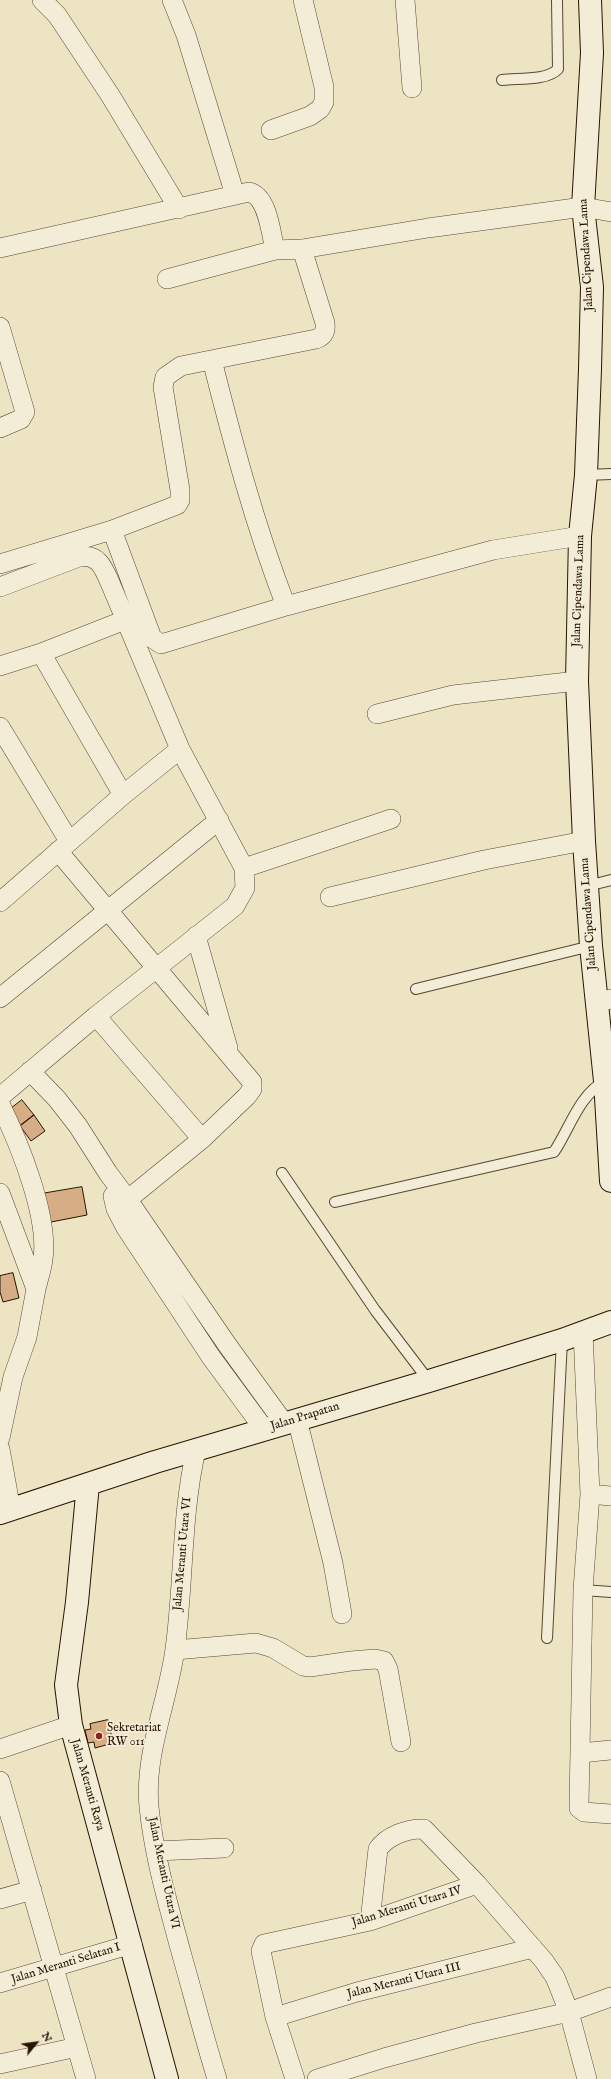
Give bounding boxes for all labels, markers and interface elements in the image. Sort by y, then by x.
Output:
street label: Jalan Cipendawa Lama [577,198,597,312]
street label: Jalan Cipendawa Lama [570,534,588,648]
street label: Jalan Cipendawa Lama [578,857,600,971]
street label: Jalan Prapatan [269,1400,341,1434]
street label: Jalan Meranti Utara VI [171,1496,195,1612]
place label: Sekretariat RW 011 [107,1722,161,1750]
marker: Sekretariat RW 011 [94,1731,104,1741]
street label: Jalan Meranti Raya [67,1737,107,1833]
street label: Jalan Meranti Utara VI [144,1816,182,1930]
street label: Jalan Meranti Utara IV [350,1883,464,1931]
street label: Jalan Meranti Selatan I [10,1941,122,1987]
street label: Jalan Meranti Utara III [346,1960,462,2002]
north arrow [16,2023,56,2063]
text: N [38,2030,55,2045]

